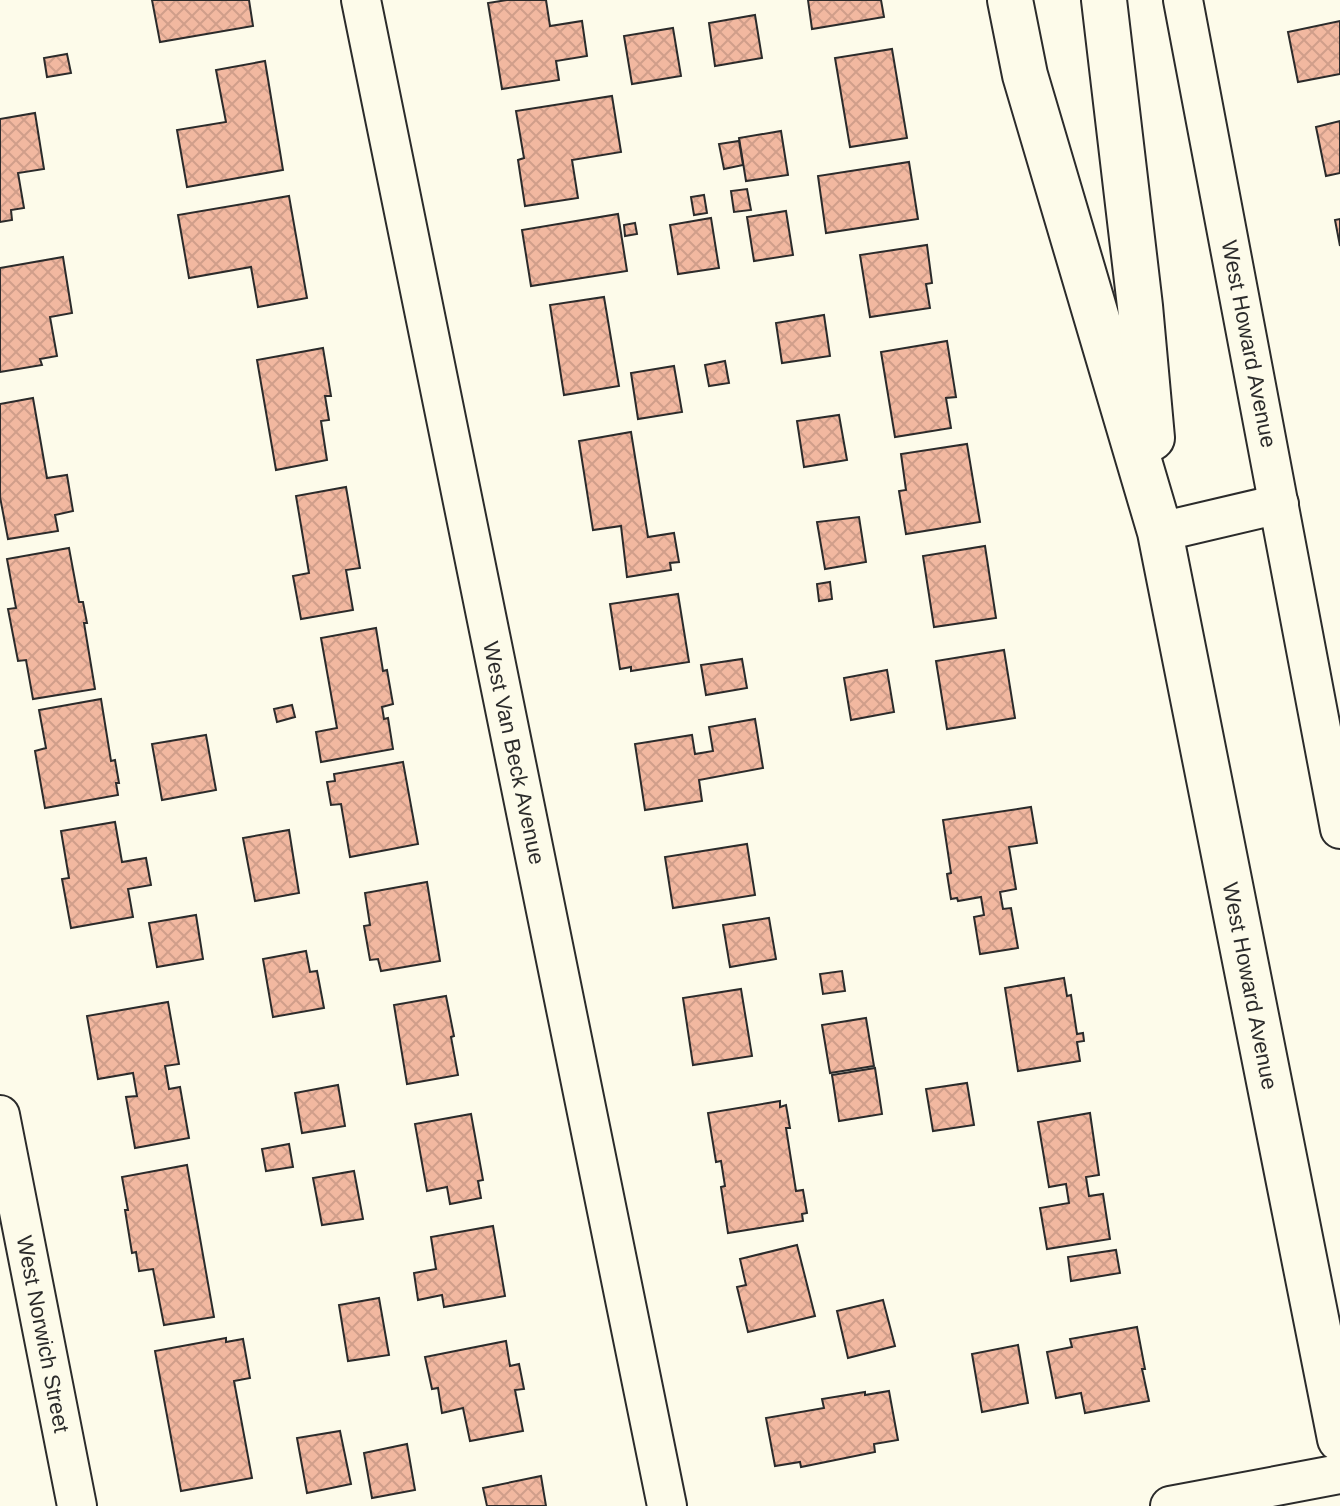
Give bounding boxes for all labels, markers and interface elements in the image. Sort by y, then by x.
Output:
street label: West Howard Avenue [1217,238,1281,450]
street label: West Van Beck Avenue [478,639,550,867]
street label: West Howard Avenue [1218,880,1282,1092]
street label: West Norwich Street [12,1233,74,1435]

